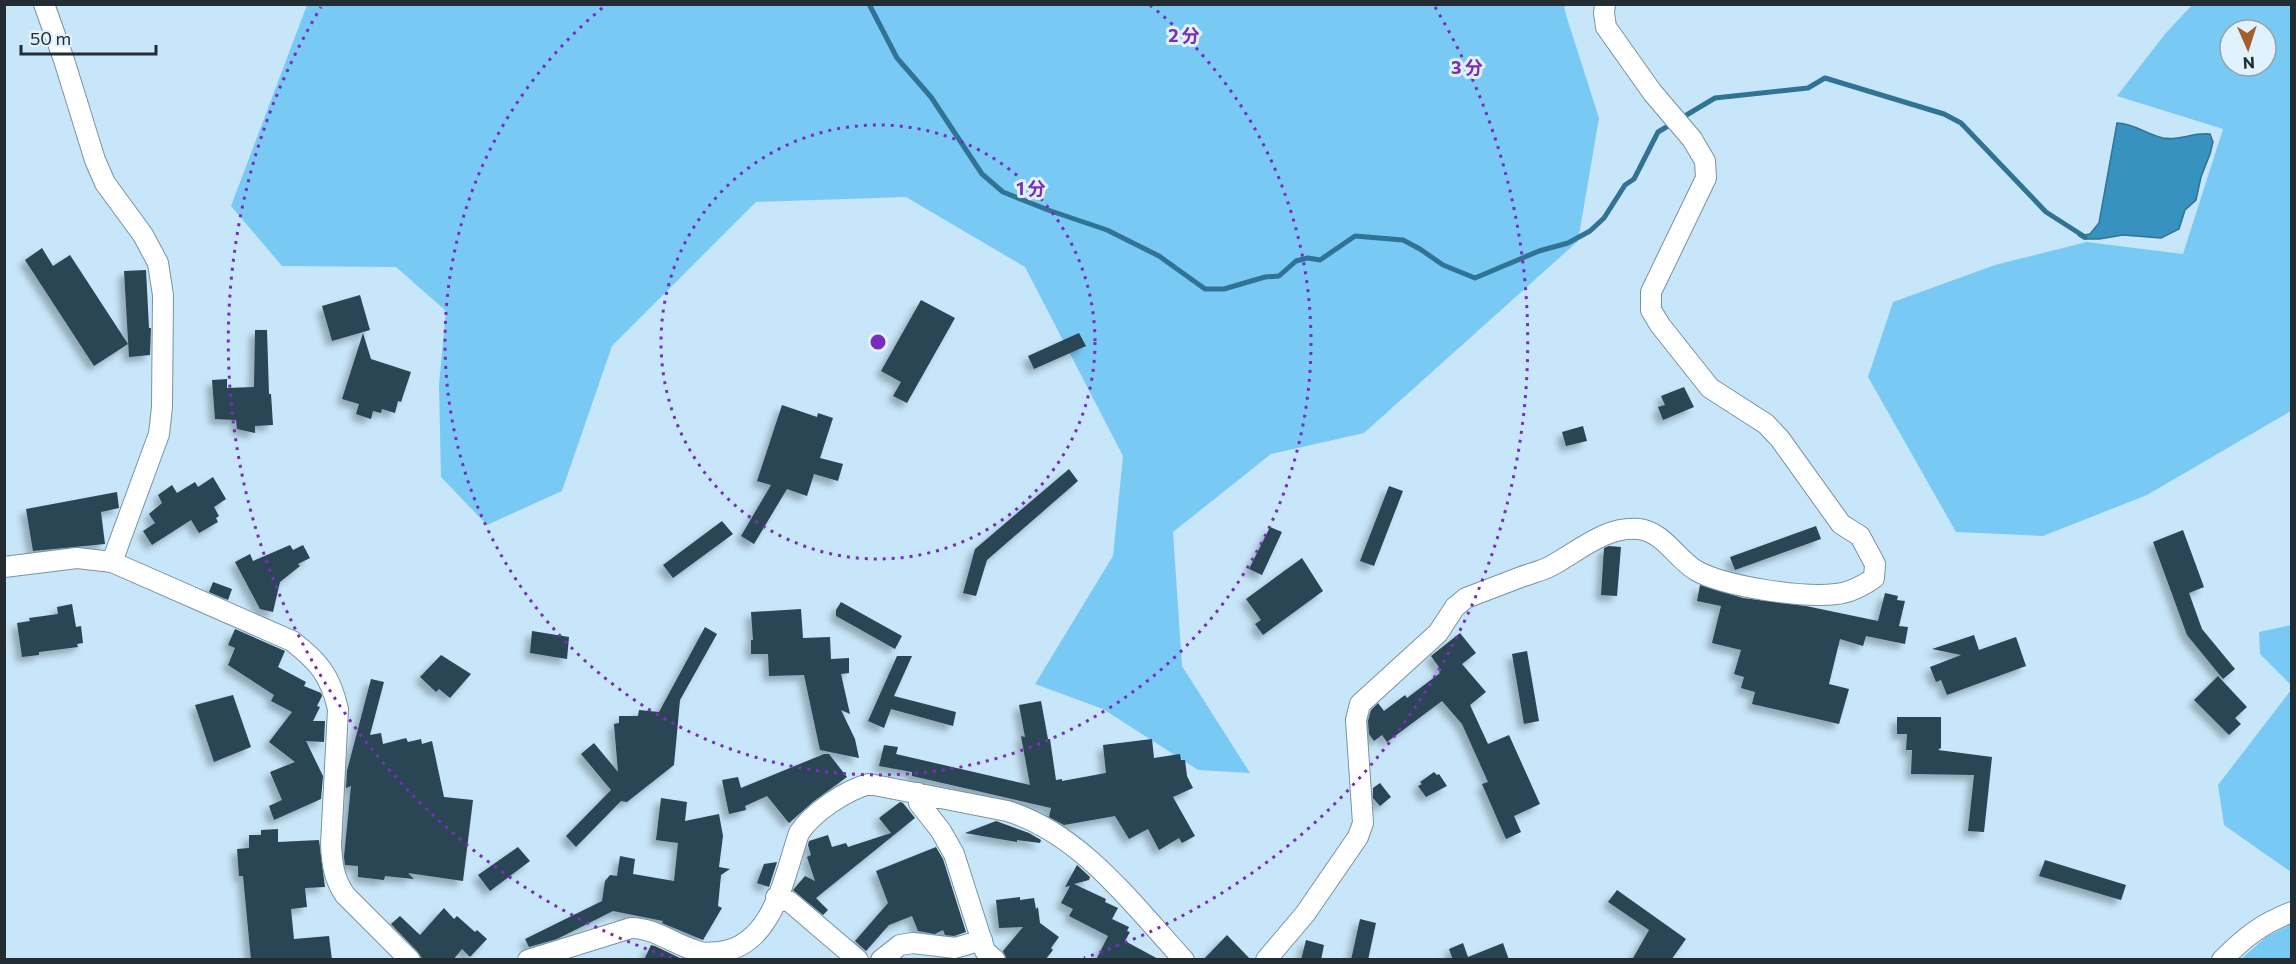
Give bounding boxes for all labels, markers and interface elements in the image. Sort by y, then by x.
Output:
scale bar [21,18,156,56]
north arrow [2218,18,2278,78]
text: 2 分 [1168,24,1200,46]
text: 50 m [30,27,71,49]
text: N [2242,54,2255,73]
text: 3 分 [1451,56,1483,78]
text: 1 分 [1016,177,1046,199]
centre of rings [868,332,888,352]

